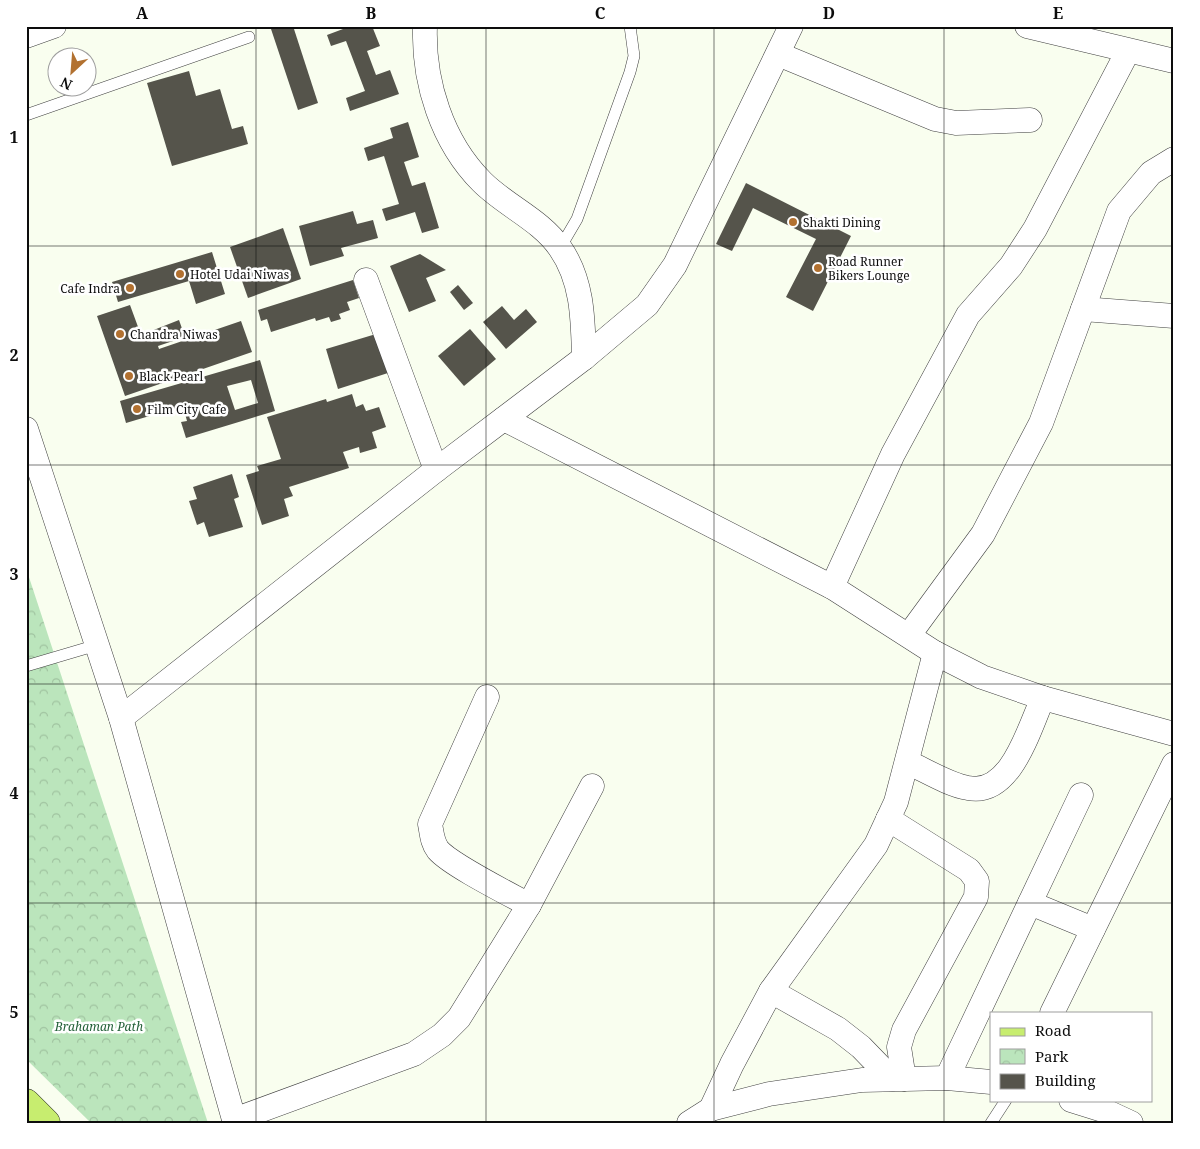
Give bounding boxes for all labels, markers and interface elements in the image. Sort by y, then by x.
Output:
text: A [136,2,149,24]
text: B [366,2,377,24]
text: C [595,2,606,24]
text: D [823,2,835,24]
text: E [1053,2,1063,24]
north arrow [48,48,98,98]
text: N [57,73,75,95]
text: 1 [9,126,19,148]
place label: Shakti Dining [803,214,881,231]
marker: Shakti Dining [787,216,799,228]
place label: Road Runner Bikers Lounge [828,253,910,284]
marker: Road Runner Bikers Lounge [812,262,824,274]
place label: Hotel Udai Niwas [190,266,289,283]
marker: Hotel Udai Niwas [174,268,186,280]
place label: Cafe Indra [60,280,120,297]
marker: Cafe Indra [124,282,136,294]
place label: Chandra Niwas [130,326,218,343]
marker: Chandra Niwas [114,328,126,340]
text: 2 [9,344,19,366]
place label: Black Pearl [139,368,203,385]
marker: Black Pearl [123,370,135,382]
place label: Film City Cafe [147,401,226,418]
marker: Film City Cafe [131,403,143,415]
text: 3 [9,563,19,585]
text: 4 [9,782,19,804]
text: 5 [9,1001,19,1023]
legend [990,1012,1152,1102]
park label: Brahaman Path [54,1018,143,1035]
text: Road [1035,1020,1071,1040]
text: Park [1035,1046,1069,1066]
text: Building [1035,1070,1096,1090]

